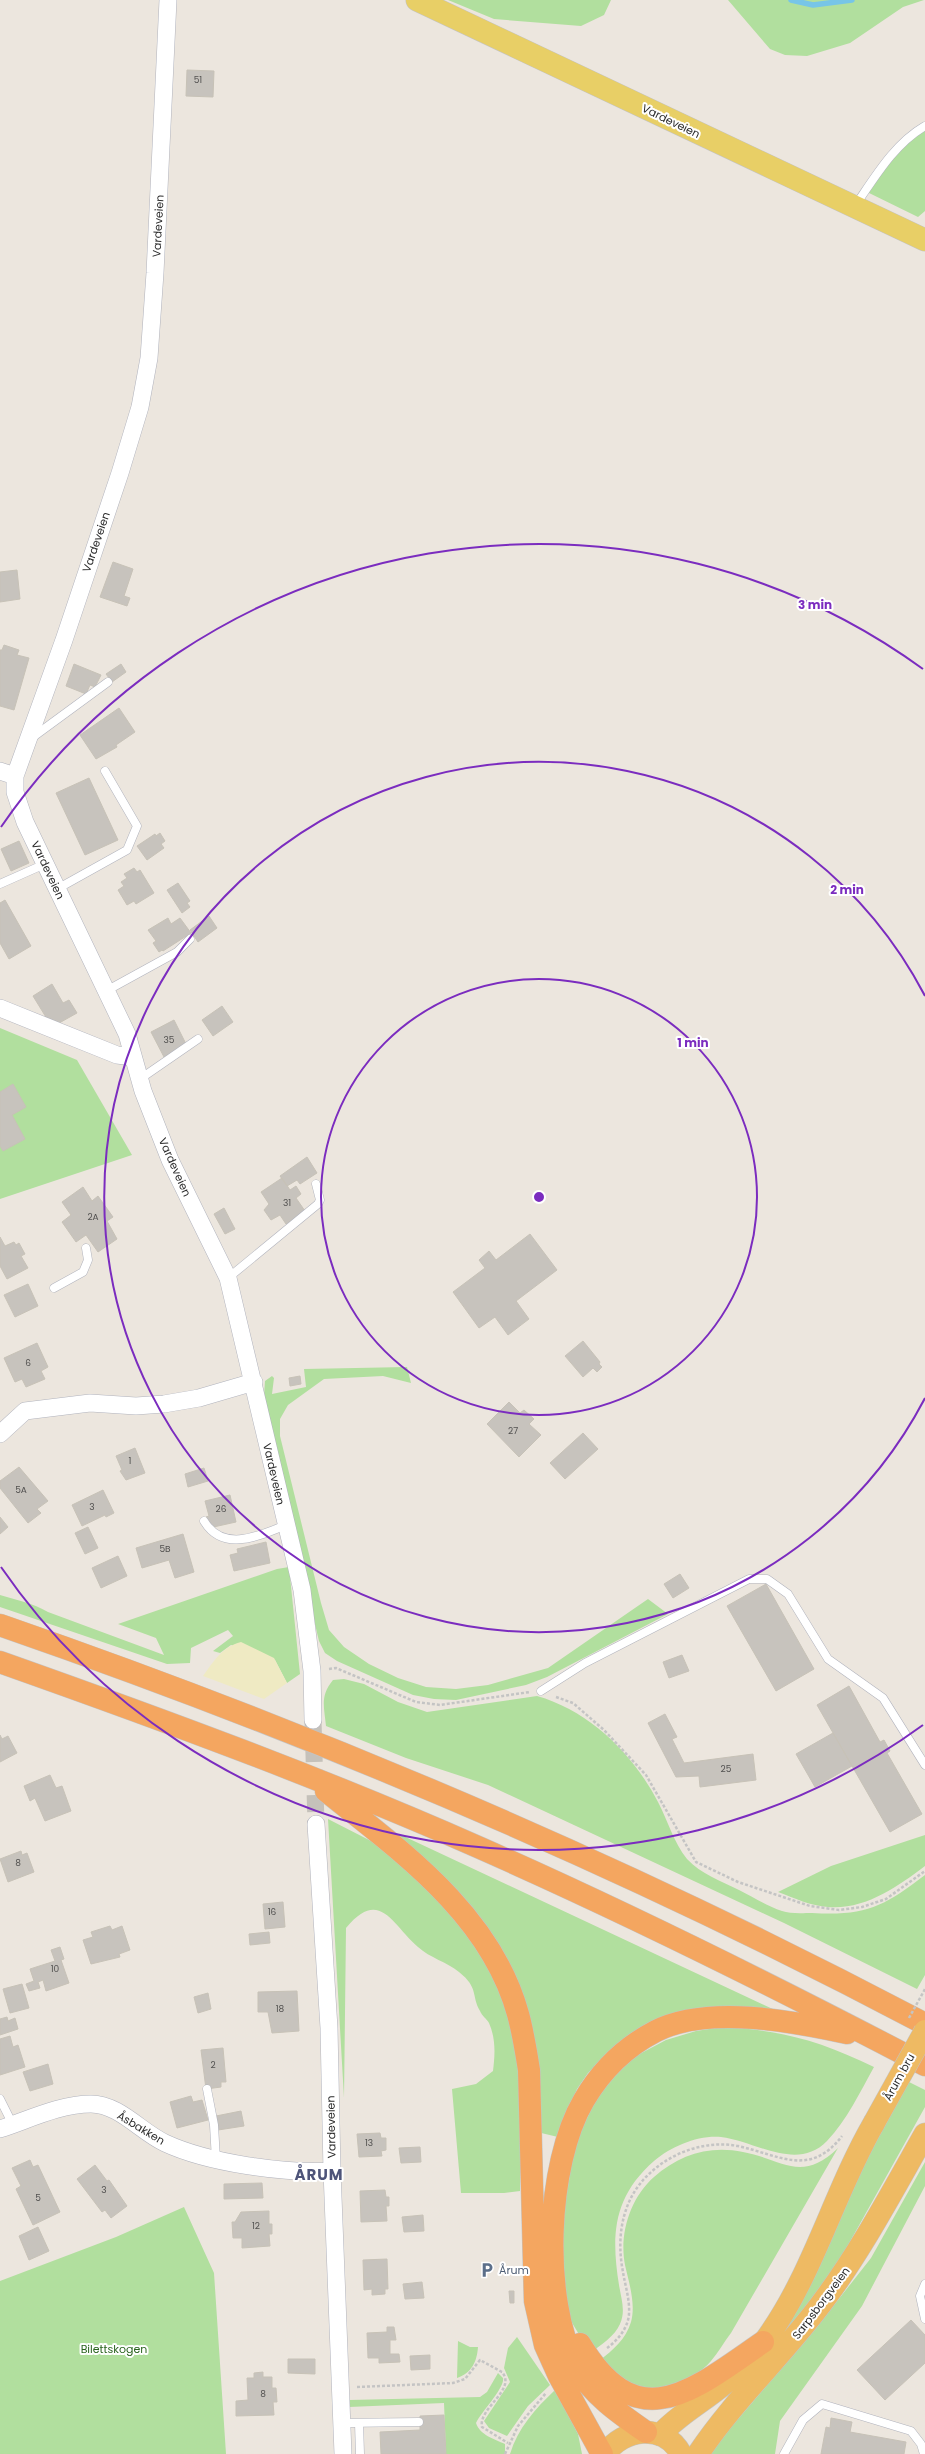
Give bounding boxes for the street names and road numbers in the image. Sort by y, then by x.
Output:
street label: Vardeveien [639,100,703,142]
street label: Vardeveien [148,194,168,258]
street label: Vardeveien [78,510,114,574]
street label: Vardeveien [27,838,69,902]
street label: Vardeveien [155,1135,195,1199]
street label: Vardeveien [259,1442,289,1506]
street label: Årum bru [880,2051,918,2103]
street label: Vardeveien [322,2095,340,2159]
street label: Åsbakken [114,2107,168,2149]
street label: Sarpsborgveien [789,2264,853,2342]

